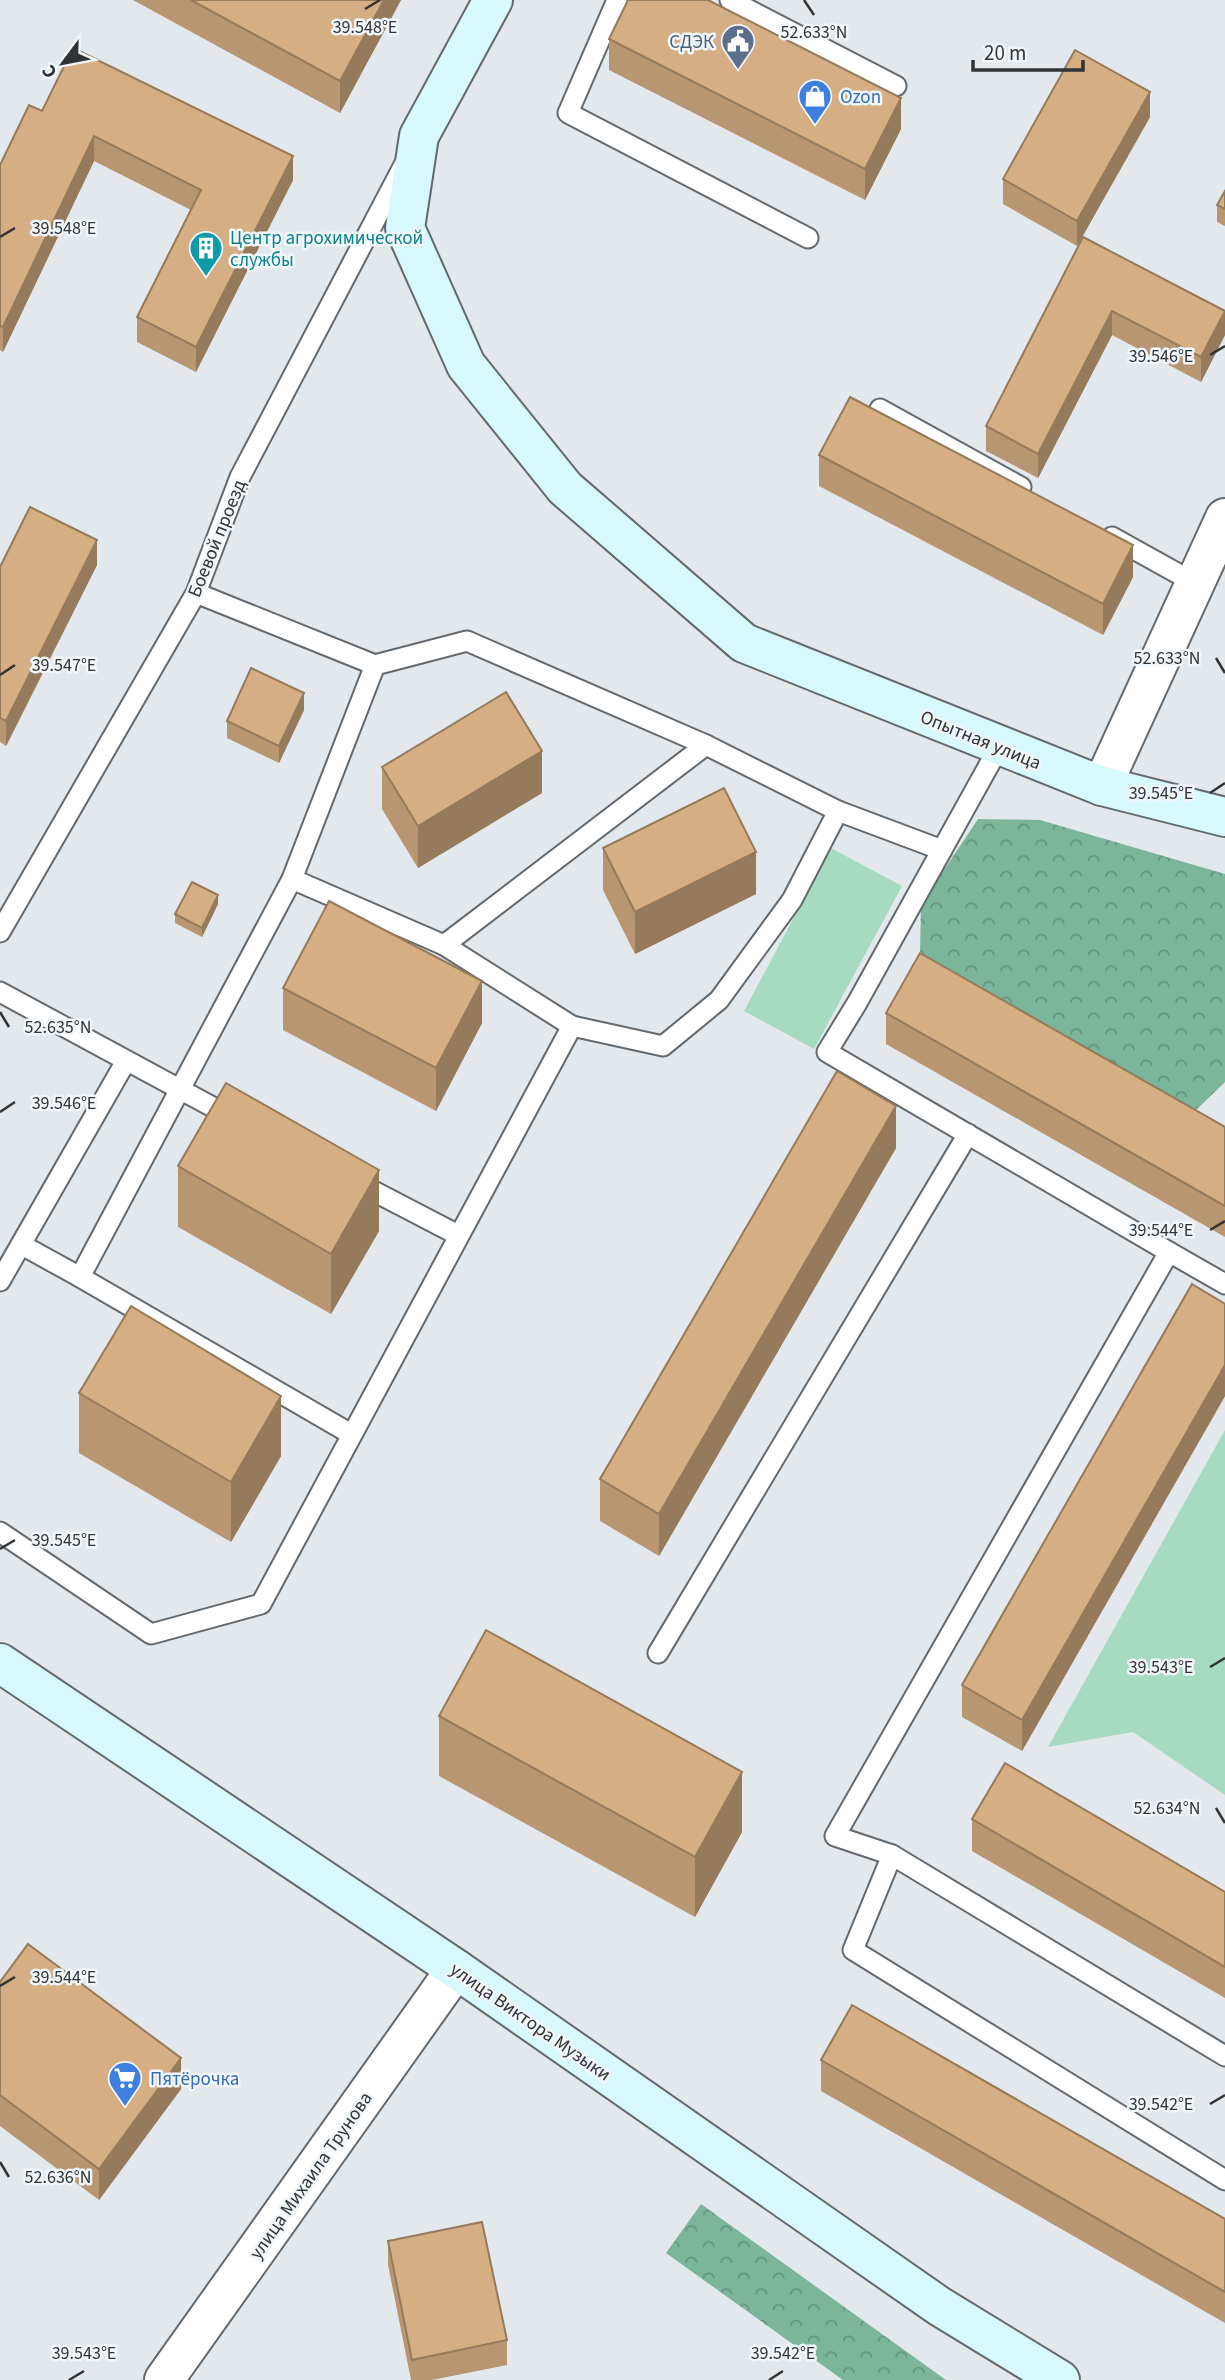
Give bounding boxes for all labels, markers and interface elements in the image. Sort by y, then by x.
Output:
text: 39.548°E [333,15,397,40]
text: 52.633°N [781,20,847,45]
public building icon: СДЭК [719,22,757,71]
north arrow [28,28,98,98]
scale bar [973,28,1083,72]
place label: СДЭК [669,29,714,56]
text: 20 m [984,38,1026,68]
text: С [35,59,64,83]
shop icon: Ozon [796,77,834,126]
place label: Ozon [840,84,881,111]
text: 39.548°E [32,216,96,241]
place label: Центр агрохимической службы [230,225,423,274]
building icon: Центр агрохимической службы [187,229,225,278]
text: 39.546°E [1129,344,1193,369]
street label: Боевой проезд [181,476,253,601]
text: 52.633°N [1134,646,1200,671]
text: 39.547°E [32,653,96,678]
street label: Опытная улица [916,704,1045,777]
text: 39.545°E [1129,781,1193,806]
text: 52.635°N [25,1015,91,1040]
text: 39.546°E [32,1091,96,1116]
text: 39.544°E [1129,1218,1193,1243]
text: 39.545°E [32,1528,96,1553]
text: 39.543°E [1129,1655,1193,1680]
text: 52.634°N [1134,1796,1200,1821]
street label: улица Виктора Музыки [444,1956,616,2088]
text: 39.544°E [32,1965,96,1990]
supermarket icon: Пятёрочка [106,2059,144,2108]
place label: Пятёрочка [150,2066,239,2093]
street label: улица Михаила Трунова [243,2087,379,2265]
text: 39.542°E [1129,2092,1193,2117]
text: 52.636°N [25,2165,91,2190]
text: 39.543°E [52,2341,116,2366]
text: 39.542°E [751,2341,815,2366]

